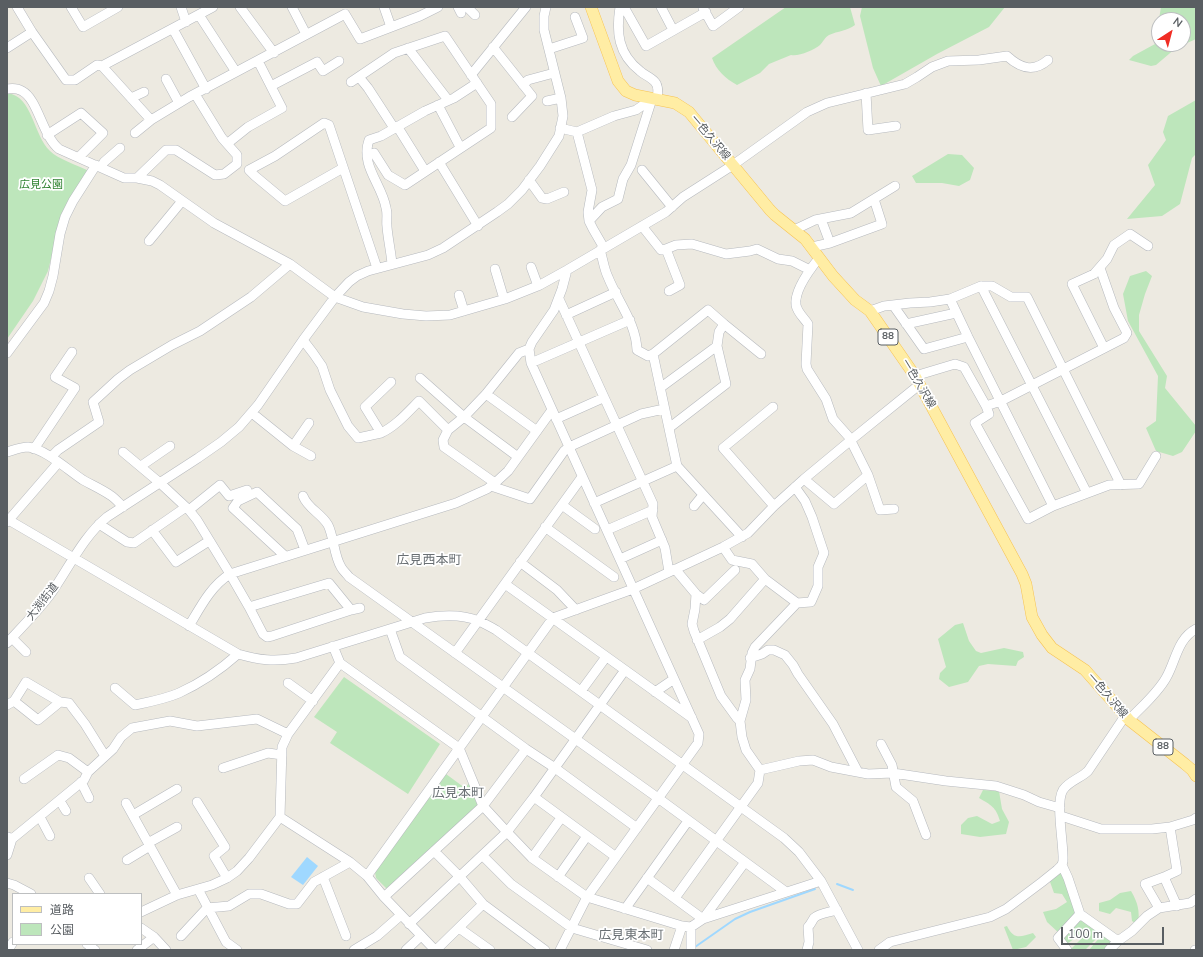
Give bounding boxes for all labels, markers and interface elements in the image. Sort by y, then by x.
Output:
north arrow [1151,12,1191,52]
text: N [1170,14,1185,31]
street label: 一色久沢線 [687,113,733,163]
park label: 広見公園 [19,178,63,192]
road number: 88 [878,329,898,345]
street label: 一色久沢線 [898,357,938,411]
district label: 広見西本町 [397,553,461,569]
street label: 大渕街道 [24,581,62,623]
street label: 一色久沢線 [1084,671,1130,721]
road number: 88 [1153,739,1173,755]
district label: 広見本町 [432,786,484,802]
legend [12,893,142,945]
text: 道路 [50,902,74,918]
scale bar [1063,919,1166,945]
text: 公園 [50,922,74,938]
text: 100 m [1068,926,1103,942]
district label: 広見東本町 [599,928,663,944]

